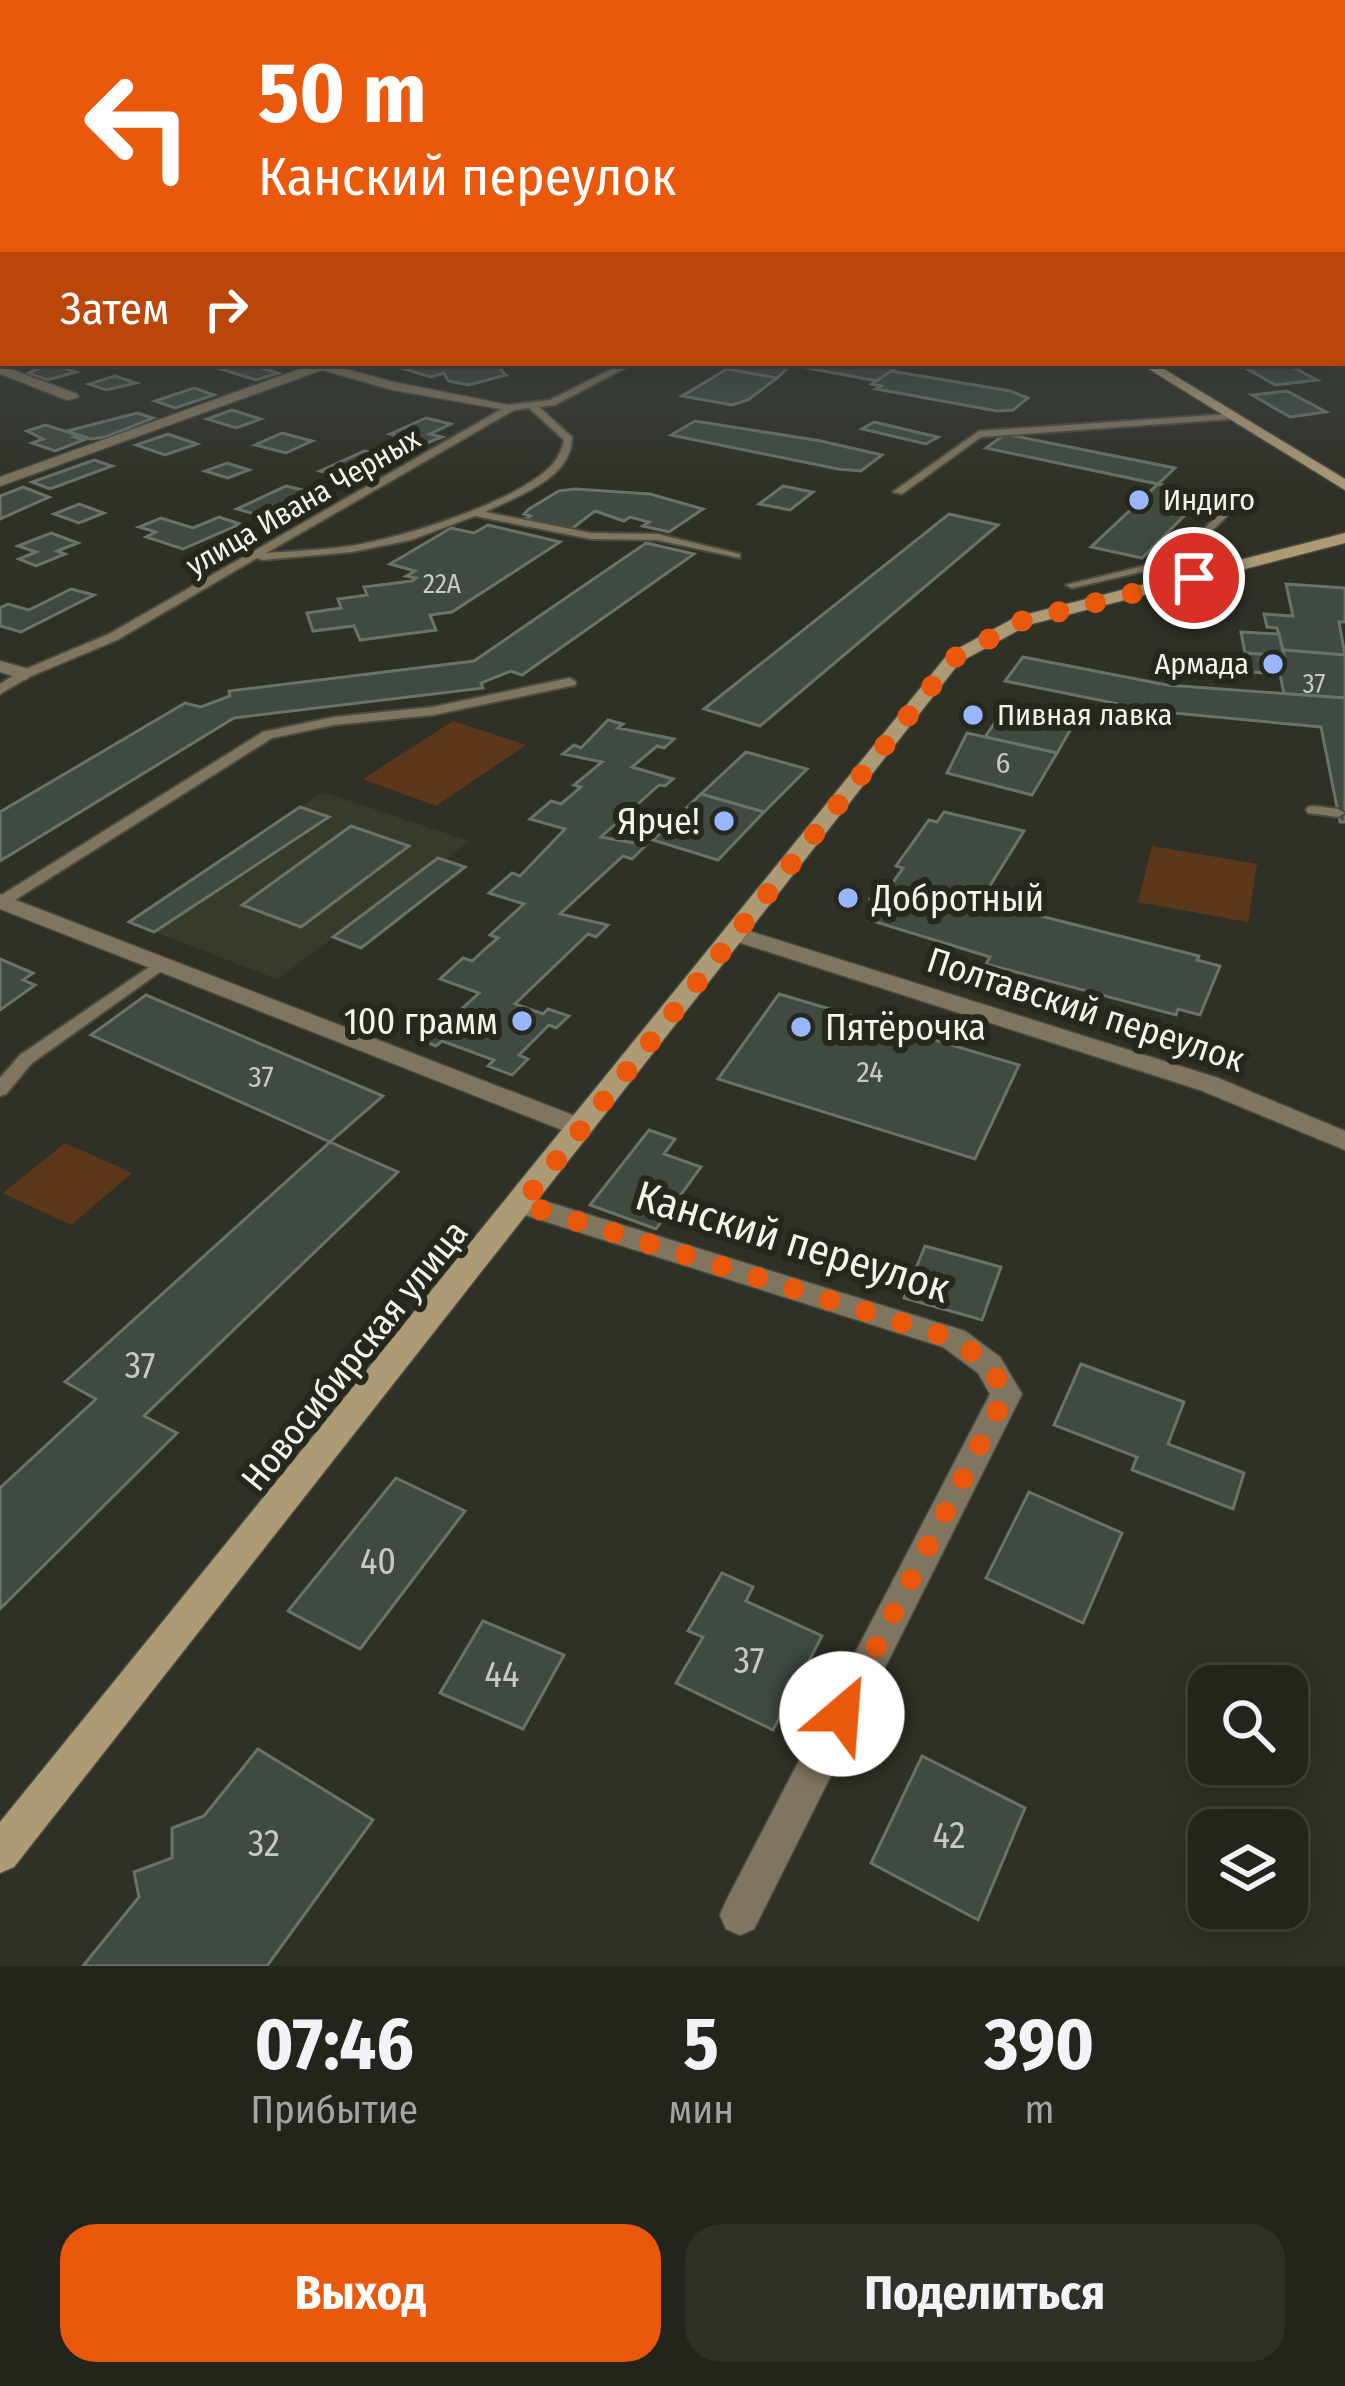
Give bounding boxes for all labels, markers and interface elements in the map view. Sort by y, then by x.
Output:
text: 50 m [258,43,427,144]
icon: left [60,48,216,204]
text: Канский переулок [258,145,676,209]
icon: right [193,276,259,342]
text: Затем [60,282,169,336]
street label: улица Ивана Черных [180,420,427,584]
place label: Индиго [1163,482,1255,518]
marker: Индиго [1126,487,1152,513]
pin [1143,527,1245,629]
icon: arrive [1161,545,1227,611]
house number: 22А [423,568,462,600]
place label: Армада [1155,646,1249,682]
marker: Армада [1260,651,1286,677]
house number: 37 [1303,668,1326,700]
place label: Пивная лавка [997,697,1172,733]
marker: Пивная лавка [960,702,986,728]
house number: 6 [996,745,1010,781]
place label: Ярче! [617,800,700,844]
marker: Ярче! [711,808,737,834]
place label: Добротный [871,877,1044,921]
marker: Добротный [835,885,861,911]
street label: Полтавский переулок [922,938,1250,1082]
place label: 100 грамм [344,1000,498,1044]
place label: Пятёрочка [825,1006,986,1050]
marker: 100 грамм [509,1008,535,1034]
marker: Пятёрочка [788,1014,814,1040]
house number: 24 [856,1054,884,1090]
house number: 37 [248,1059,274,1095]
street label: Канский переулок [630,1170,956,1314]
street label: Новосибирская улица [232,1211,477,1500]
house number: 37 [125,1344,155,1388]
house number: 40 [360,1540,396,1584]
house number: 37 [734,1639,764,1683]
position arrow [779,1651,905,1777]
house number: 44 [485,1653,519,1697]
map controls [1188,1665,1308,1929]
button: search [1188,1665,1308,1785]
button: layers [1188,1809,1308,1929]
house number: 42 [933,1814,965,1858]
house number: 32 [248,1822,280,1866]
text: 07:46 [255,2002,414,2088]
text: 5 [684,2002,719,2088]
text: 390 [984,2002,1094,2088]
text: Прибытие [251,2087,418,2133]
text: мин [669,2087,734,2133]
text: m [1024,2087,1054,2133]
button: Выход [60,2224,661,2362]
button: Поделиться [685,2224,1285,2362]

